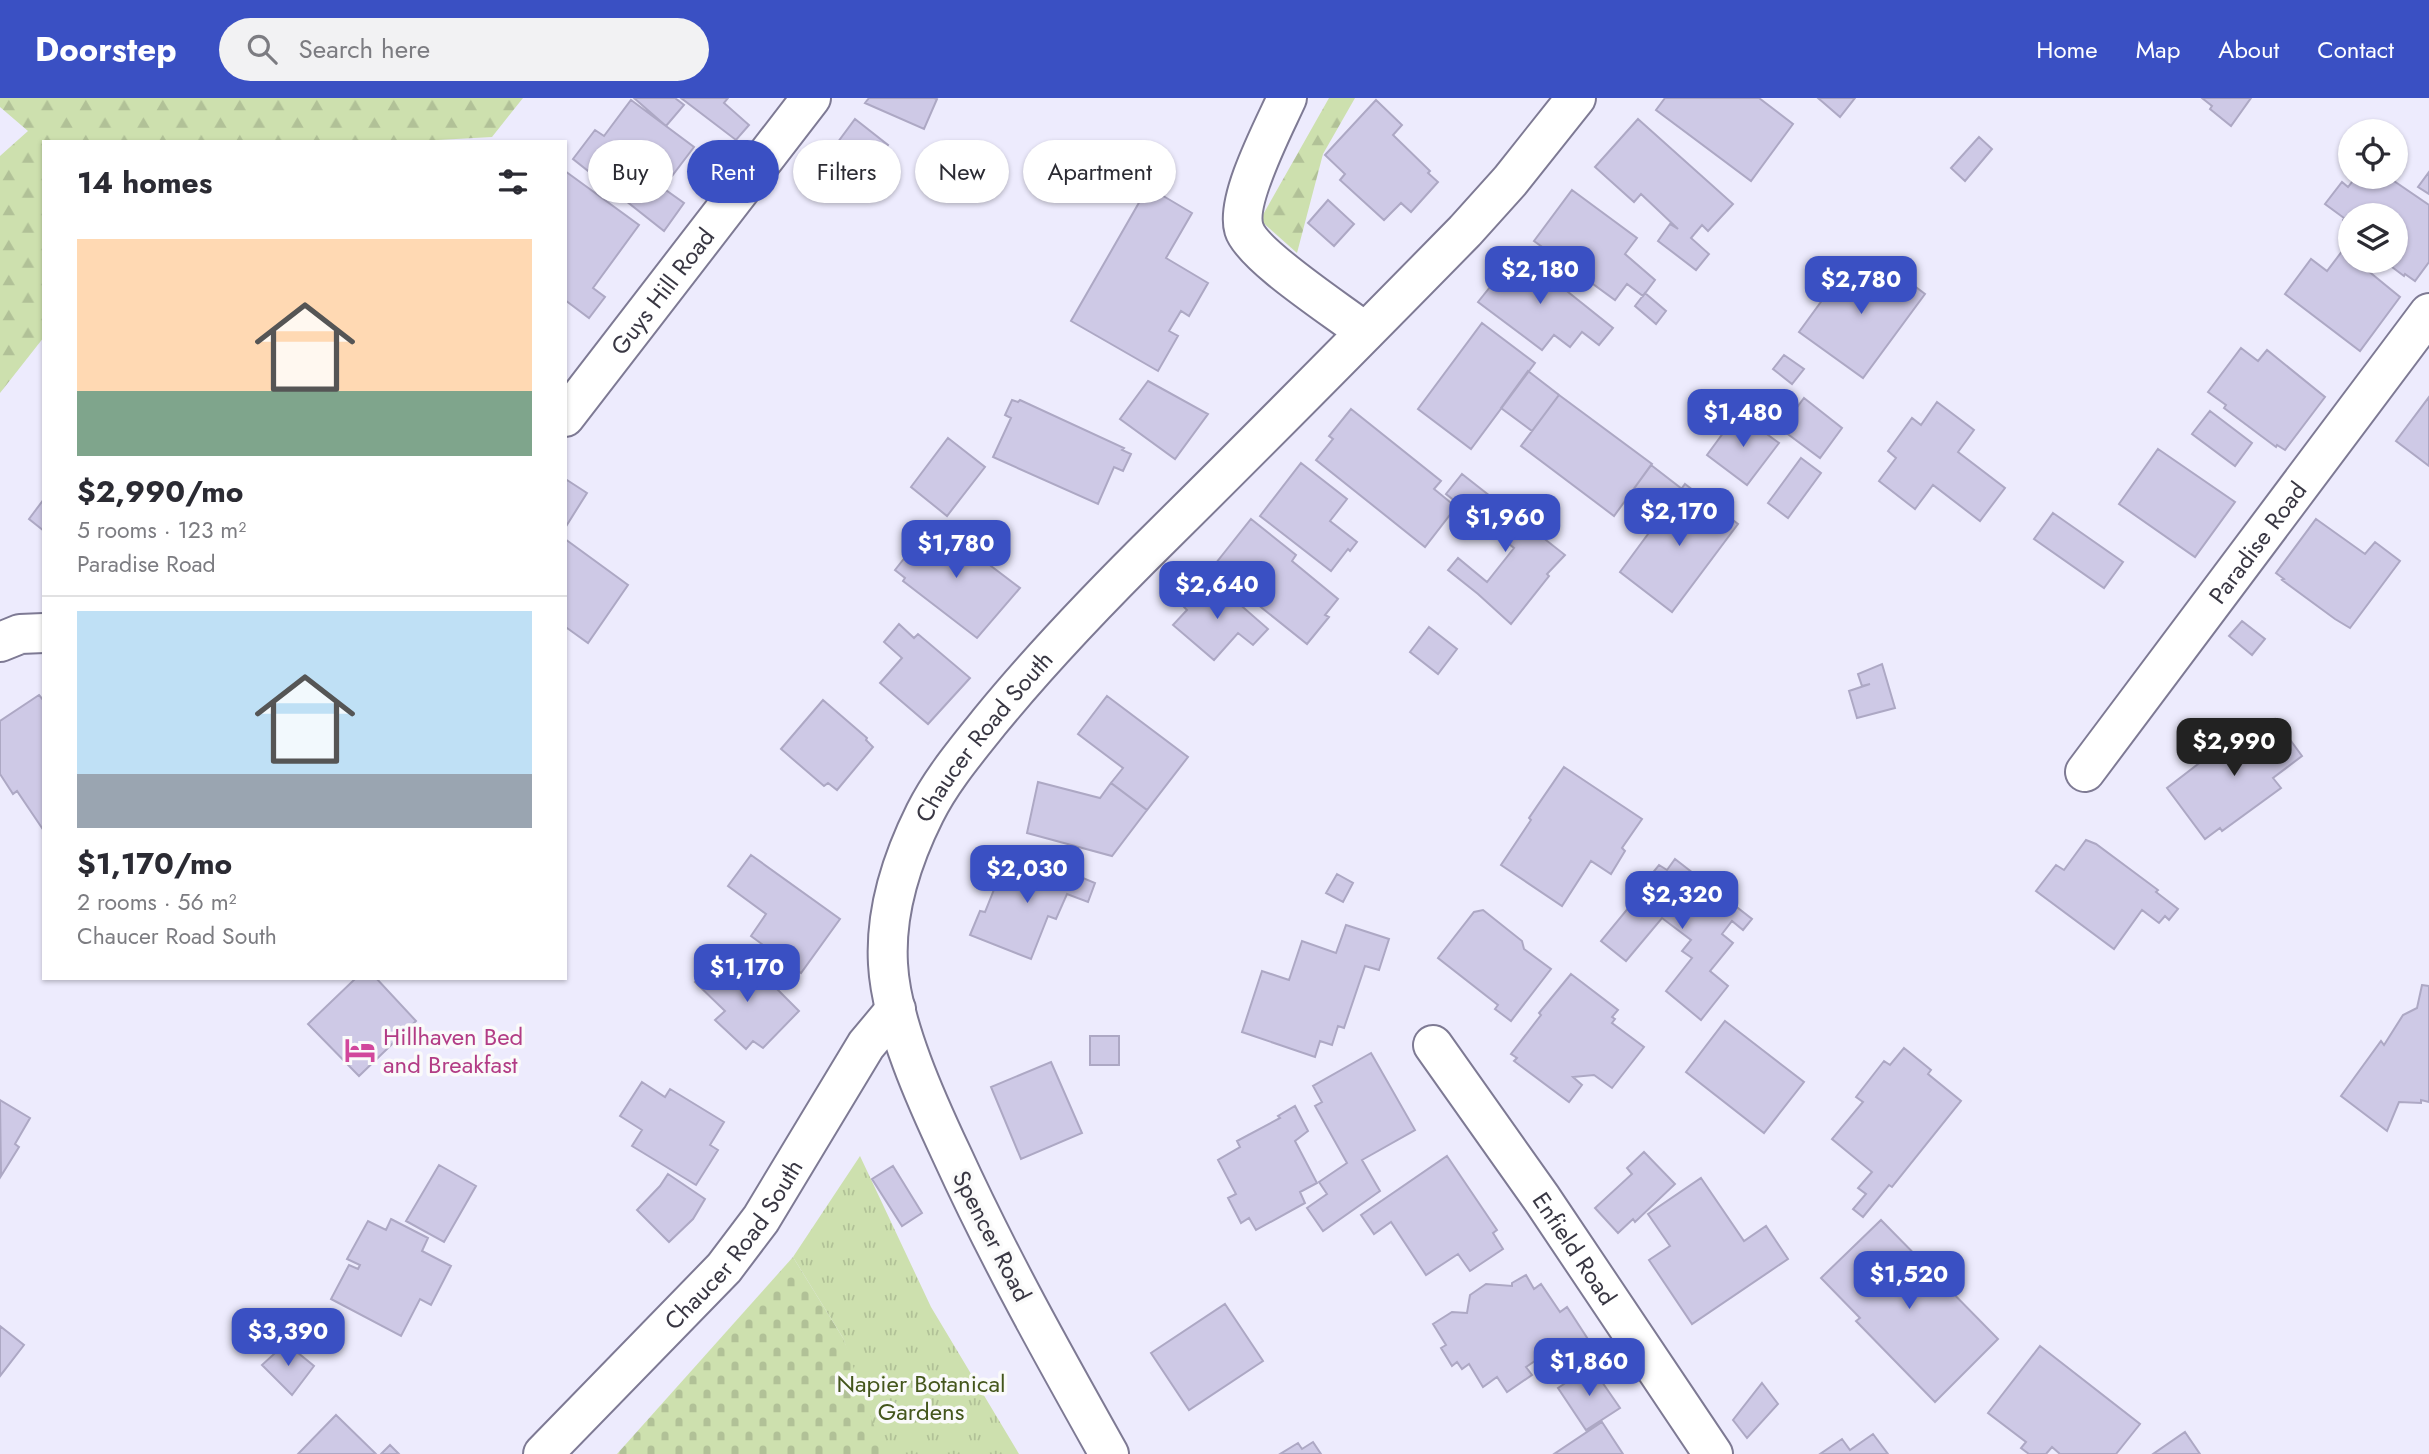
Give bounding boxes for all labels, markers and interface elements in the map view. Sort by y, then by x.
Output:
search box [219,18,709,81]
text: Doorstep [35,26,177,73]
icon: search [243,30,281,68]
text: Search here [299,30,430,68]
text: Home [2036,32,2098,67]
text: Map [2136,32,2180,67]
text: About [2218,32,2279,67]
text: Contact [2317,32,2394,67]
map controls [2338,119,2408,273]
button: locate [2338,119,2408,189]
chip: Buy [588,140,673,203]
chip: Rent [687,140,779,203]
chip: Filters [793,140,901,203]
chip: New [915,140,1009,203]
chip: Apartment [1023,140,1176,203]
text: 14 homes [77,161,212,204]
icon: filters [494,163,532,201]
button: layers [2338,203,2408,273]
street label: Guys Hill Road [602,220,722,362]
pin: $2,180 [1483,246,1597,306]
text: $2,180 [1501,252,1579,286]
pin: $2,780 [1804,256,1918,316]
text: $2,780 [1821,262,1901,296]
icon: home [242,284,368,410]
pin: $1,480 [1686,390,1800,449]
text: $1,480 [1703,395,1783,429]
text: $2,990/mo [77,470,244,513]
street label: Paradise Road [2200,474,2315,611]
pin: $2,170 [1622,489,1736,548]
pin: $1,960 [1448,494,1562,554]
text: $2,170 [1640,494,1718,528]
text: $1,960 [1465,500,1545,534]
text: 5 rooms · 123 m² [77,513,246,547]
pin: $1,780 [899,520,1013,580]
text: $1,780 [918,526,994,560]
text: Paradise Road [77,547,216,581]
pin: $2,640 [1160,561,1274,621]
text: $2,640 [1175,567,1259,601]
street label: Chaucer Road South [906,643,1060,828]
icon: home [242,656,368,782]
pin: $2,990 [2177,718,2291,778]
text: $2,990 [2193,724,2275,758]
text: $1,170/mo [77,842,232,885]
pin: $2,030 [970,846,1084,905]
text: $2,030 [986,851,1068,885]
pin: $2,320 [1625,872,1739,931]
text: $2,320 [1641,877,1723,911]
text: 2 rooms · 56 m² [77,885,237,919]
text: Chaucer Road South [77,919,277,953]
pin: $1,170 [690,944,804,1004]
text: $1,170 [710,950,784,984]
place label: Hillhaven Bed and Breakfast [383,1019,523,1082]
hotel icon: Hillhaven Bed and Breakfast [343,1033,377,1067]
street label: Chaucer Road South [656,1152,811,1337]
street label: Spencer Road [944,1164,1040,1308]
street label: Enfield Road [1524,1185,1626,1312]
pin: $1,520 [1852,1252,1966,1311]
text: $1,520 [1870,1257,1948,1291]
pin: $3,390 [231,1308,345,1368]
text: $3,390 [248,1314,328,1348]
pin: $1,860 [1532,1338,1646,1398]
text: $1,860 [1550,1344,1628,1378]
park label: Napier Botanical Gardens [836,1366,1006,1429]

